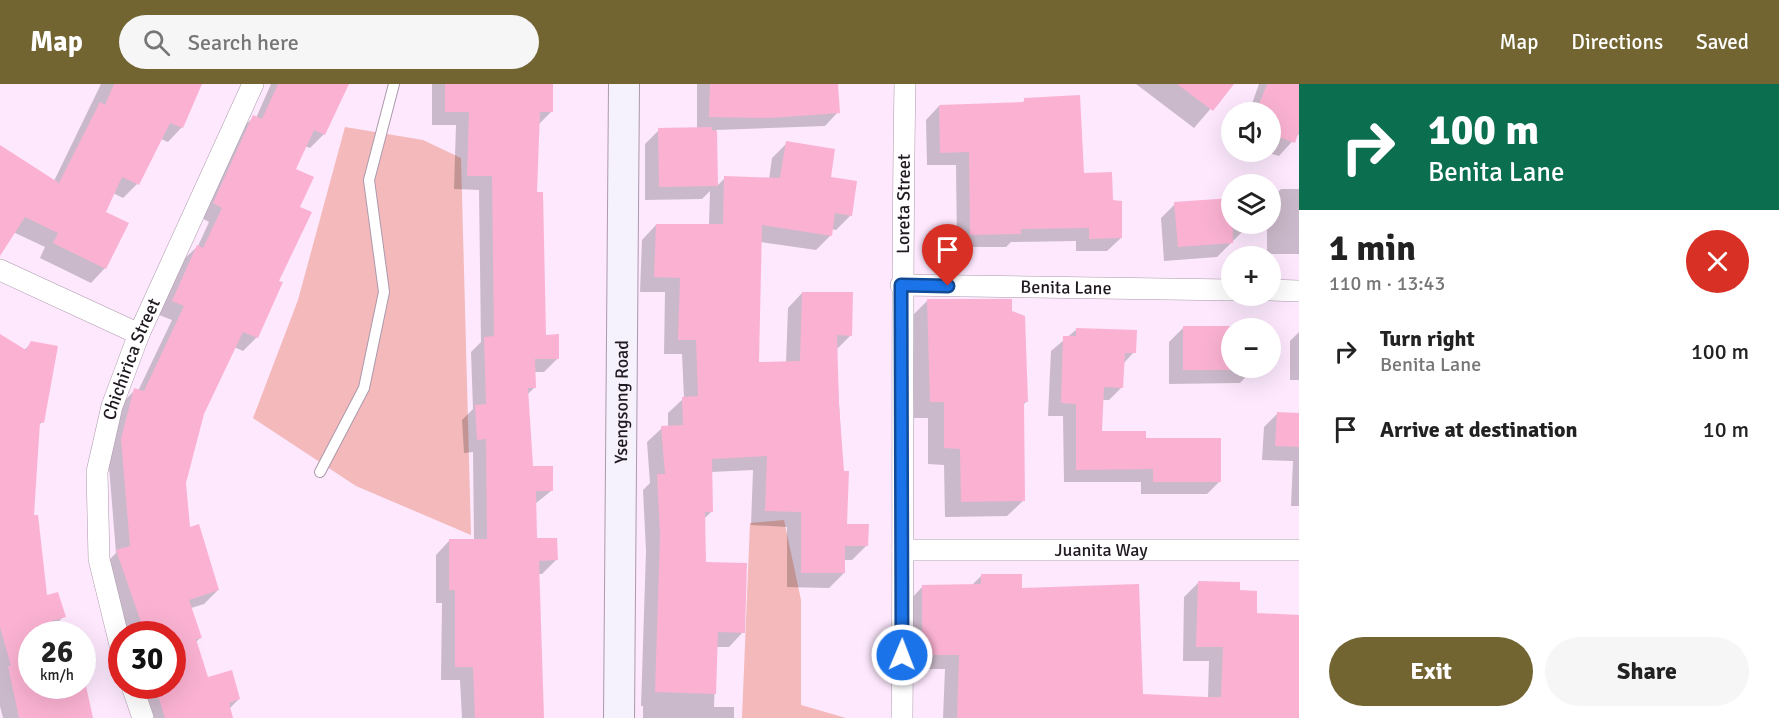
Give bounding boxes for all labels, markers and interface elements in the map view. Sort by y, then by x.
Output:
search box [119,15,539,69]
text: Map [30,25,83,59]
icon: search [140,26,173,59]
text: Search here [188,29,299,56]
text: Map [1500,29,1538,55]
text: Directions [1571,29,1663,55]
text: Saved [1696,29,1749,55]
map controls [1221,102,1281,378]
button: sound [1221,102,1281,162]
text: 100 m [1428,105,1539,156]
icon: right [1329,108,1407,186]
street label: Loreta Street [892,154,915,254]
text: Benita Lane [1428,156,1565,189]
button: layers [1221,174,1281,234]
pin [922,224,973,286]
text: 1 min [1329,226,1416,271]
button: close [1686,230,1749,293]
icon: arrive [931,233,964,266]
button: + [1221,246,1281,306]
text: 110 m · 13:43 [1329,271,1445,296]
street label: Benita Lane [1020,276,1112,299]
street label: Chichirica Street [98,295,165,422]
button: − [1221,318,1281,378]
text: Turn right [1380,325,1475,352]
icon: right [1329,335,1362,368]
text: 100 m [1691,338,1749,365]
street label: Ysengsong Road [610,340,633,464]
text: Benita Lane [1380,352,1481,377]
icon: arrive [1329,413,1362,446]
text: Arrive at destination [1380,416,1577,443]
text: 10 m [1703,416,1749,443]
street label: Juanita Way [1054,539,1148,561]
speed limit sign: 30 [108,621,186,699]
position arrow [870,623,934,687]
text: 26 [41,634,73,671]
button: Exit [1329,637,1533,706]
button: Share [1545,637,1749,706]
text: km/h [40,666,74,684]

